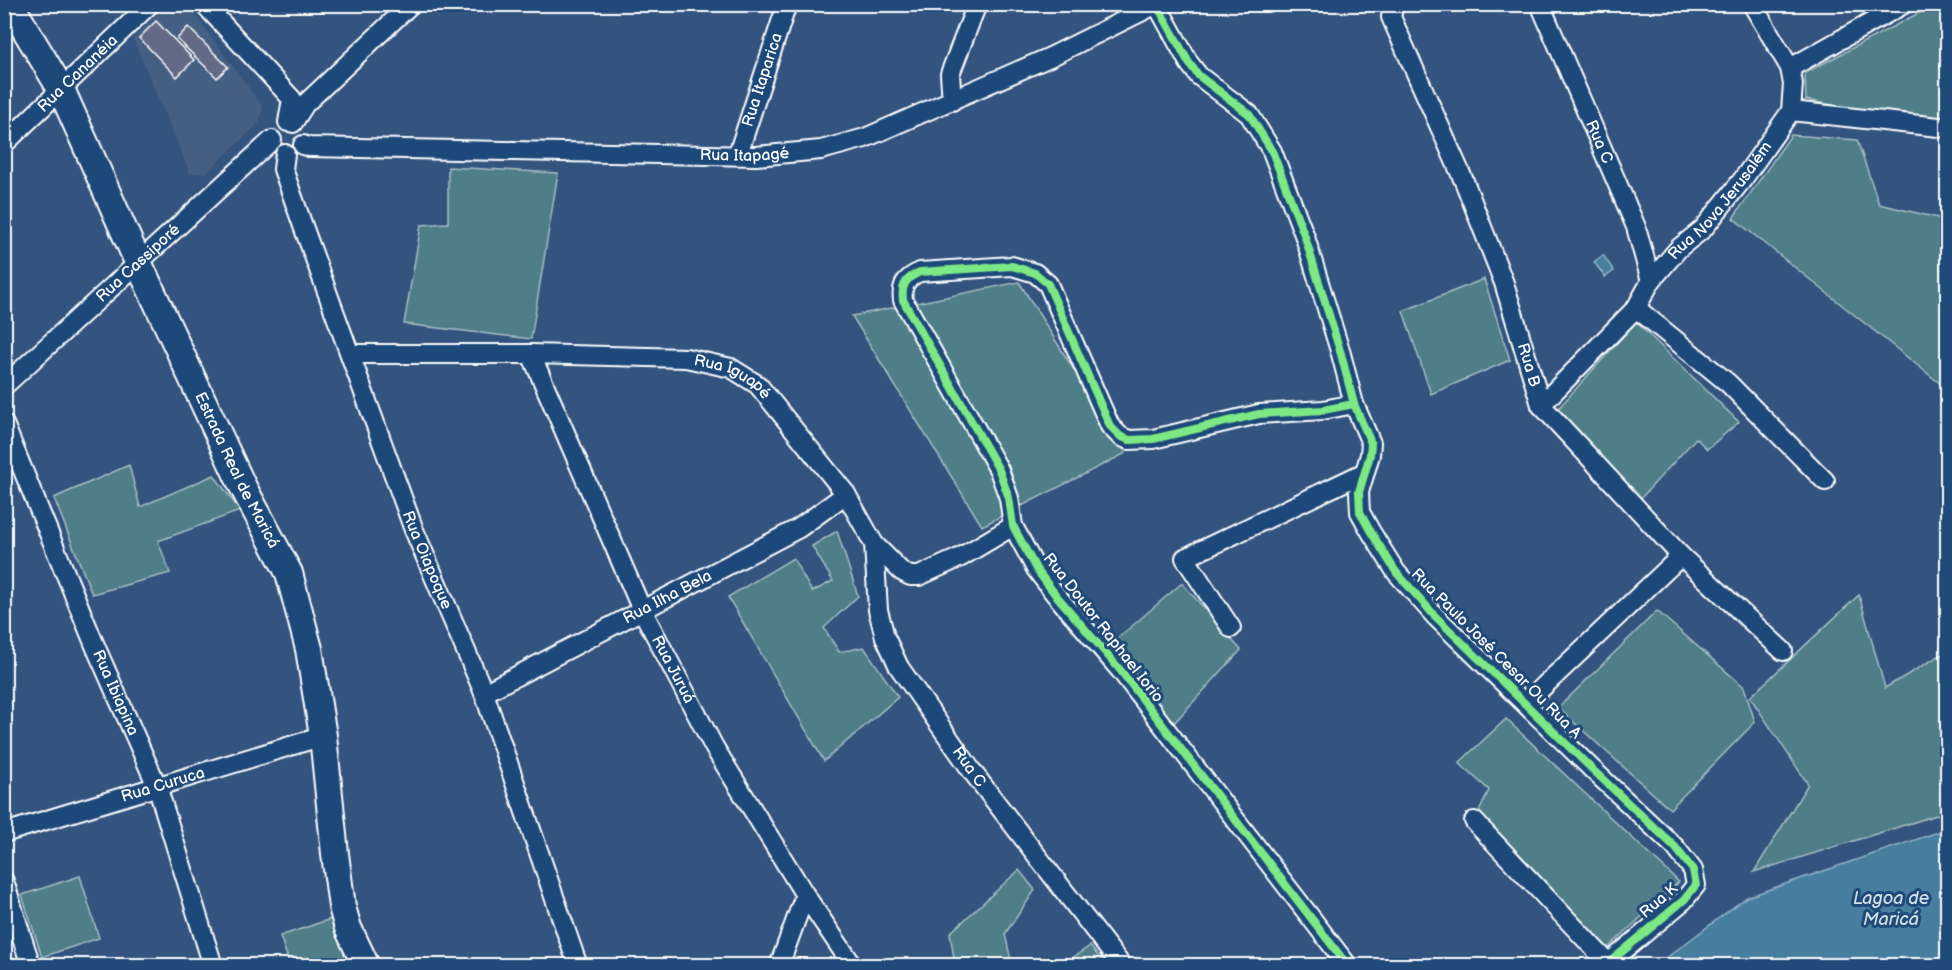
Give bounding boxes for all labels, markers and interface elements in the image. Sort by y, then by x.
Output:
street label: Rua Cananéia [34,31,122,116]
street label: Rua Itaparica [738,31,786,129]
street label: Rua C [1582,117,1617,166]
street label: Rua Nova Jerusalém [1664,138,1776,263]
street label: Rua Itapagé [700,143,790,166]
street label: Rua Cassiporé [92,219,184,306]
street label: Rua B [1513,341,1544,389]
street label: Rua Iguapé [692,351,775,403]
street label: Estrada Real de Maricá [191,389,283,551]
street label: Rua Oiapoque [398,508,457,613]
street label: Rua Doutor Raphael Iorio [1039,550,1167,706]
street label: Rua Paulo José Cesar Ou Rua A [1407,565,1585,743]
street label: Rua Ilha Bela [620,566,715,628]
street label: Rua Juruá [648,632,699,706]
street label: Rua Ibiapina [89,647,143,738]
street label: Rua C [948,743,990,791]
street label: Rua Curuca [119,763,207,806]
street label: Rua K [1636,879,1682,923]
water label: Lagoa de Maricá [1853,888,1929,930]

